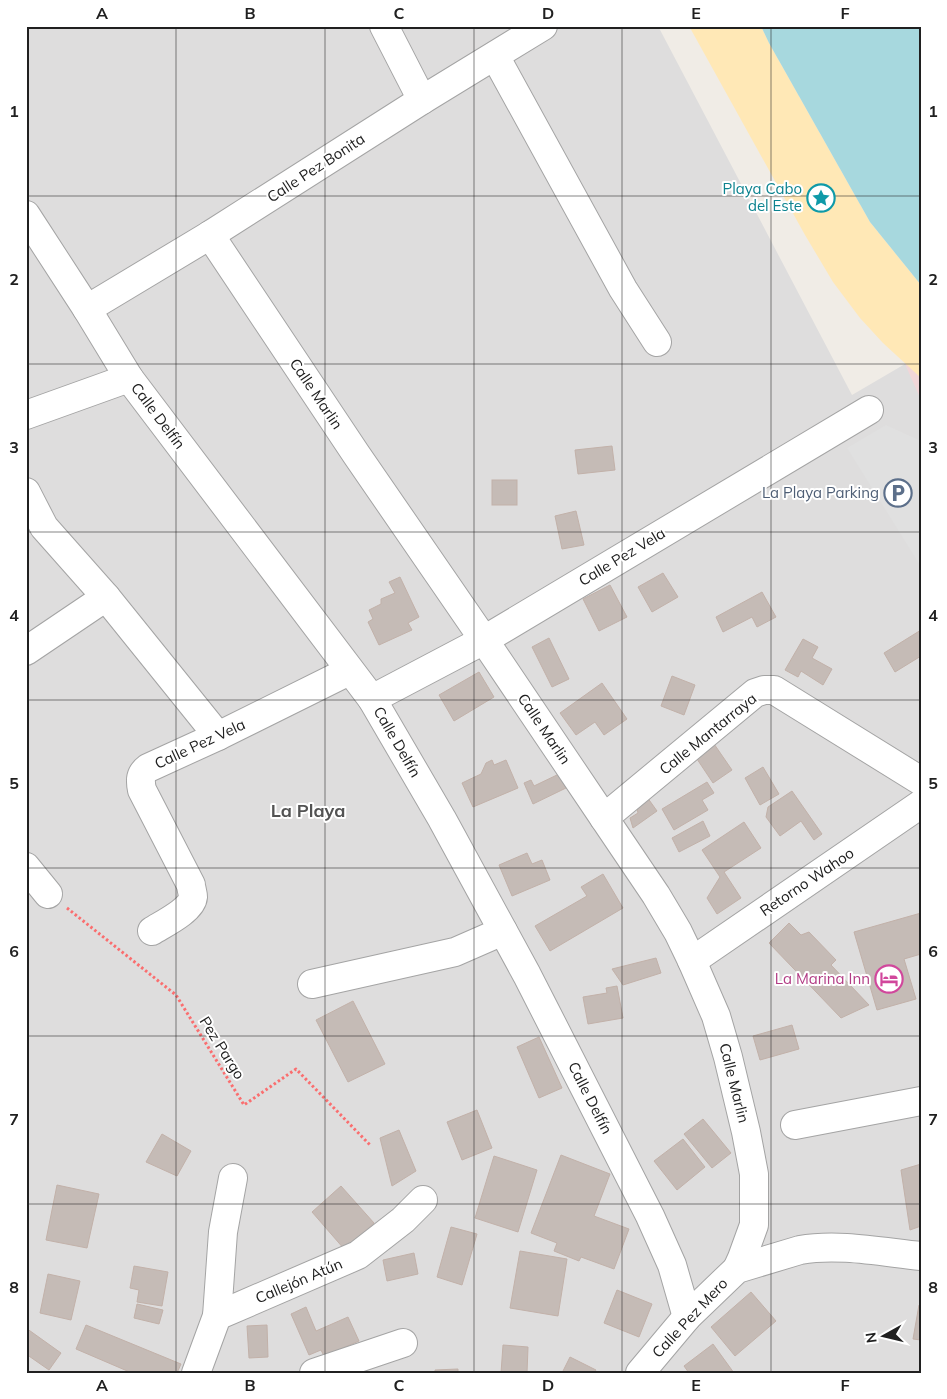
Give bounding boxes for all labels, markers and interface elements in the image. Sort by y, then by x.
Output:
text: A [96,3,108,23]
text: B [244,3,256,23]
text: C [394,3,405,23]
text: D [542,3,554,23]
text: E [691,3,701,23]
text: F [840,3,850,23]
text: 1 [9,101,19,121]
text: 1 [928,101,938,121]
street label: Calle Pez Bonita [263,129,368,206]
place label: Playa Cabo del Este [722,179,802,215]
place icon: Playa Cabo del Este [806,183,836,213]
text: 2 [9,269,19,289]
text: 2 [928,269,938,289]
street label: Calle Marlin [286,355,347,433]
street label: Calle Delfín [127,379,190,453]
text: 3 [9,437,19,457]
text: 3 [928,437,938,457]
parking icon: La Playa Parking [883,478,913,508]
place label: La Playa Parking [762,483,879,502]
street label: Calle Pez Vela [575,523,669,590]
text: 4 [9,605,19,625]
text: 4 [928,605,938,625]
street label: Calle Mantarraya [655,689,760,779]
street label: Calle Marlin [514,690,575,768]
street label: Calle Delfín [370,703,425,781]
street label: Calle Pez Vela [151,714,248,773]
text: 5 [9,773,19,793]
text: 5 [928,773,938,793]
district label: La Playa [271,799,345,822]
street label: Retorno Wahoo [756,843,857,920]
text: 6 [9,941,19,961]
text: 6 [928,941,938,961]
hotel icon: La Marina Inn [874,964,904,994]
place label: La Marina Inn [775,969,870,988]
street label: Pez Pargo [196,1013,249,1083]
street label: Calle Marlin [715,1041,754,1125]
street label: Calle Delfín [564,1058,617,1137]
text: 7 [9,1109,19,1129]
text: 7 [928,1109,938,1129]
street label: Callejón Atún [252,1254,345,1307]
street label: Calle Pez Mero [648,1274,732,1362]
text: 8 [9,1277,19,1297]
text: 8 [928,1277,938,1297]
north arrow [860,1312,910,1362]
text: N [861,1331,881,1344]
text: A [96,1375,108,1395]
text: B [244,1375,256,1395]
text: C [394,1375,405,1395]
text: D [542,1375,554,1395]
text: E [691,1375,701,1395]
text: F [840,1375,850,1395]

